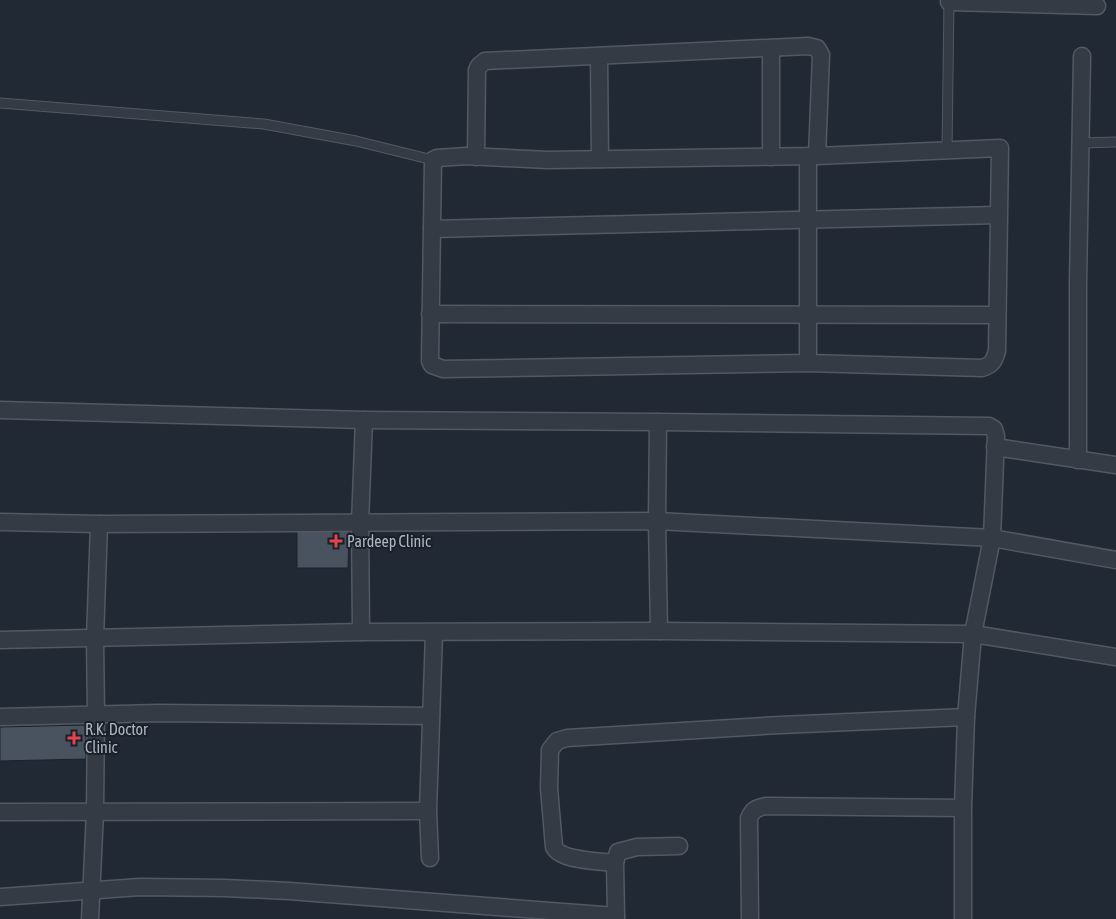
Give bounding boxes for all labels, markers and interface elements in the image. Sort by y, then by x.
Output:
place label: Pardeep Clinic [347,532,431,551]
marker: Pardeep Clinic [329,534,343,548]
place label: R.K. Doctor Clinic [85,720,148,756]
marker: R.K. Doctor Clinic [67,731,81,745]

